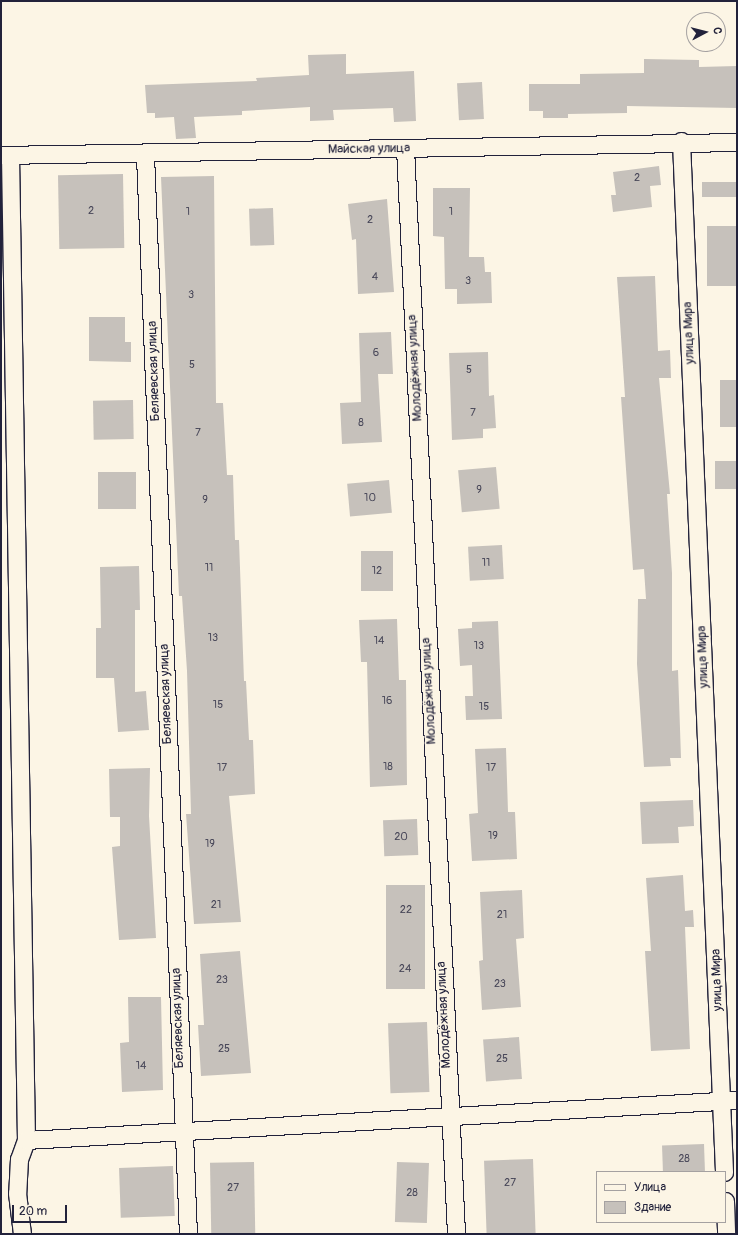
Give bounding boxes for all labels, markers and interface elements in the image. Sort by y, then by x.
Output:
north arrow [686,12,726,52]
text: С [711,26,724,35]
street label: Майская улица [328,140,410,158]
house number: 2 [634,171,640,185]
house number: 2 [88,204,94,218]
house number: 1 [186,205,190,219]
house number: 1 [449,205,453,219]
house number: 2 [367,213,373,227]
house number: 4 [372,270,378,284]
house number: 3 [465,274,471,288]
house number: 3 [188,288,194,302]
street label: улица Мира [680,301,698,365]
street label: Молодёжная улица [404,314,426,422]
street label: Беляевская улица [144,320,164,422]
house number: 6 [373,346,379,360]
house number: 5 [189,358,195,372]
house number: 5 [466,363,472,377]
house number: 7 [470,406,476,420]
house number: 8 [358,416,364,430]
house number: 7 [195,426,201,440]
house number: 9 [476,483,482,497]
house number: 10 [364,491,376,505]
house number: 9 [202,493,208,507]
house number: 11 [482,556,490,570]
house number: 11 [205,561,213,575]
house number: 12 [372,564,382,578]
street label: улица Мира [694,625,712,689]
house number: 13 [208,631,218,645]
house number: 14 [374,634,384,648]
street label: Молодёжная улица [418,637,440,745]
house number: 13 [474,639,484,653]
street label: Беляевская улица [156,643,176,745]
house number: 16 [382,694,392,708]
house number: 15 [213,698,223,712]
house number: 15 [479,700,489,714]
house number: 18 [383,760,393,774]
house number: 17 [217,761,227,775]
house number: 17 [486,761,496,775]
house number: 19 [488,829,498,843]
house number: 20 [394,830,408,844]
house number: 19 [205,837,215,851]
house number: 21 [211,898,221,912]
house number: 22 [400,903,412,917]
house number: 21 [497,908,507,922]
street label: улица Мира [708,948,726,1012]
street label: Молодёжная улица [433,961,455,1069]
house number: 24 [399,962,411,976]
street label: Беляевская улица [168,967,188,1069]
house number: 23 [216,973,228,987]
house number: 23 [494,977,506,991]
house number: 25 [218,1042,230,1056]
house number: 25 [496,1052,508,1066]
house number: 14 [136,1059,146,1073]
house number: 28 [678,1152,690,1166]
legend [596,1171,726,1223]
house number: 27 [504,1176,516,1190]
text: Улица [634,1180,666,1195]
house number: 27 [227,1181,239,1195]
house number: 28 [406,1186,418,1200]
scale bar [14,1197,69,1223]
text: Здание [634,1200,671,1215]
text: 20 m [19,1204,47,1219]

